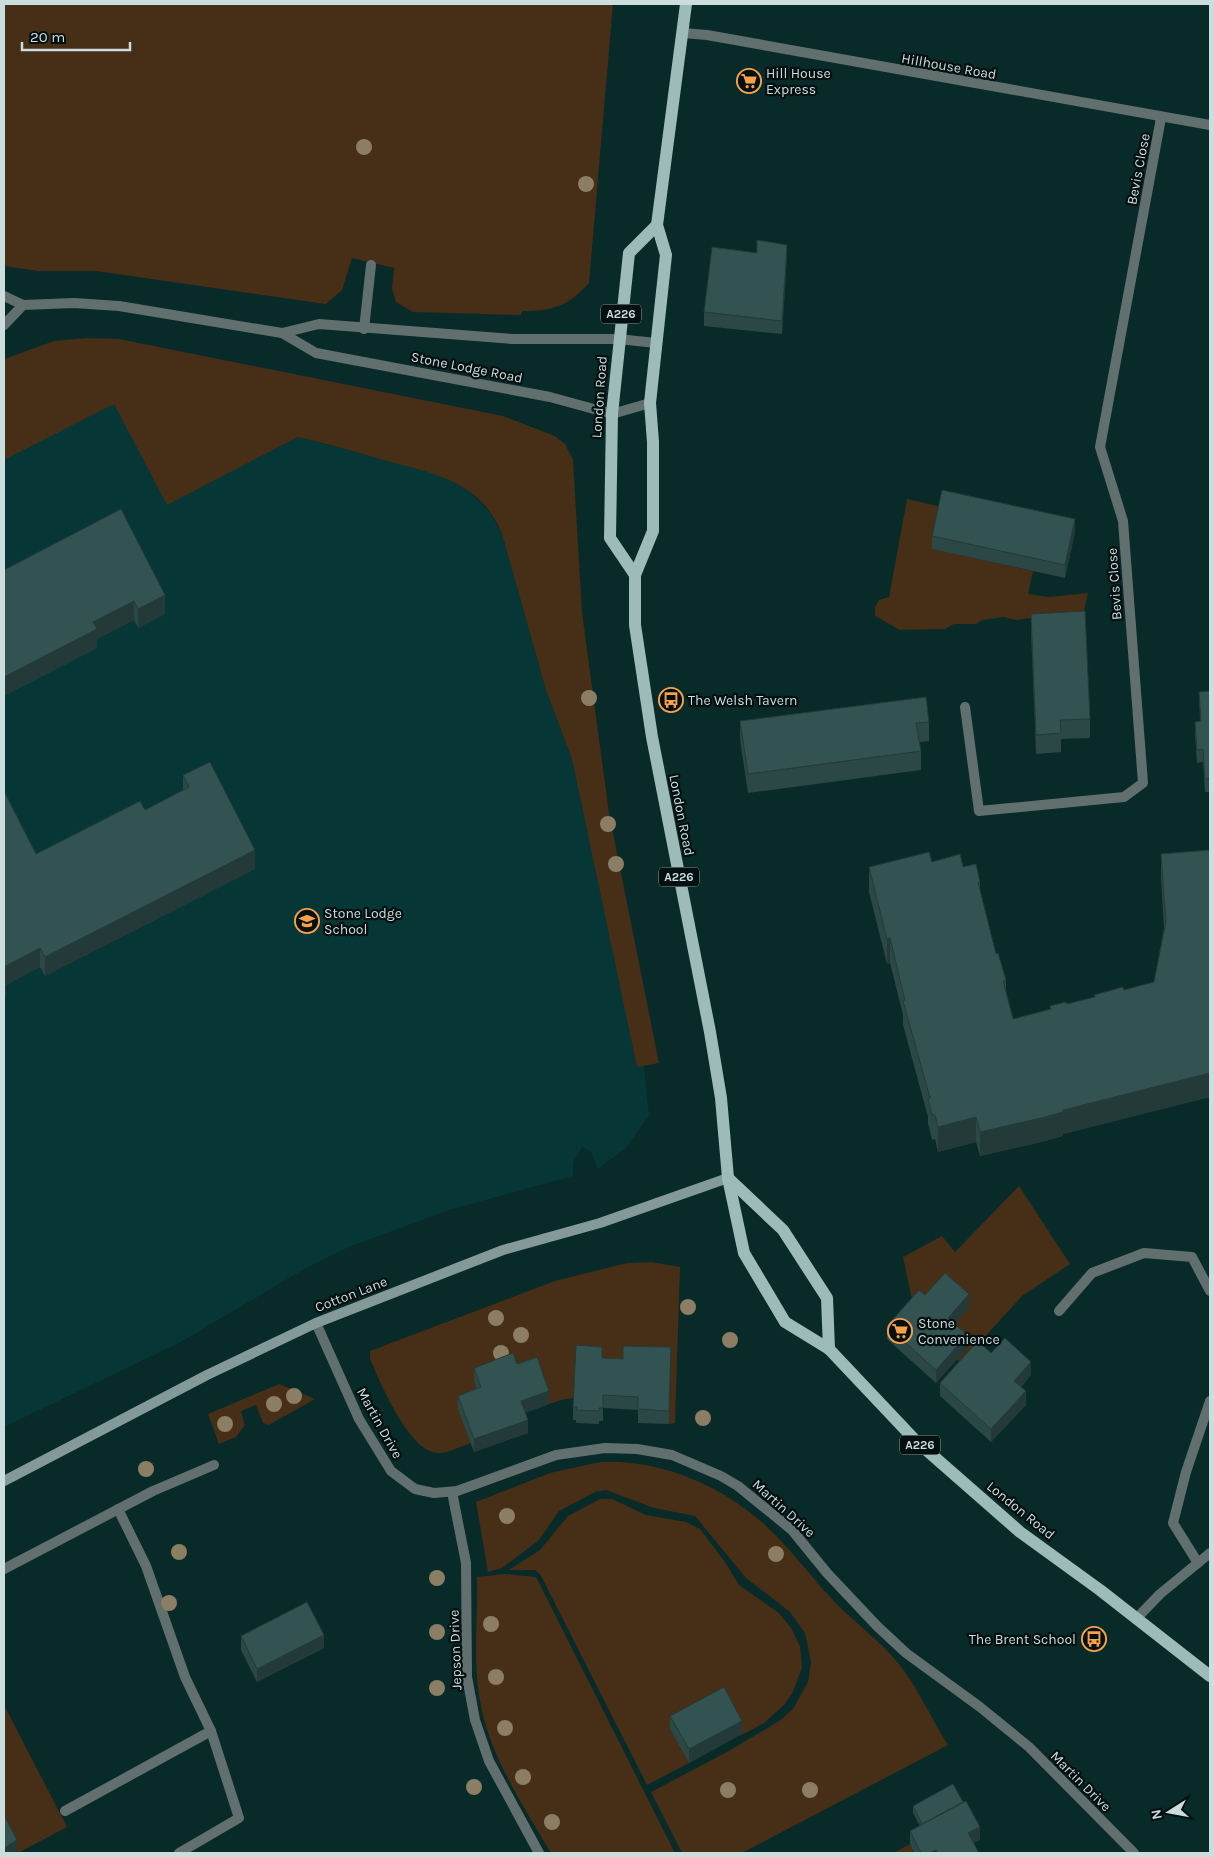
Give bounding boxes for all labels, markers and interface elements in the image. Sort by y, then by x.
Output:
scale bar [22,20,130,52]
text: 20 m [30,28,65,46]
street label: Hillhouse Road [900,50,998,83]
place label: Hill House Express [766,65,831,98]
supermarket icon: Hill House Express [736,68,762,94]
street label: Bevis Close [1123,132,1154,206]
road number: A226 [601,304,641,324]
street label: Stone Lodge Road [410,348,524,387]
street label: London Road [588,355,611,439]
street label: Bevis Close [1103,547,1126,621]
bus stop icon: The Welsh Tavern [658,687,684,713]
place label: The Welsh Tavern [688,692,798,709]
street label: London Road [665,773,698,857]
road number: A226 [659,868,699,886]
place label: Stone Lodge School [324,905,402,938]
school or university icon: Stone Lodge School [294,908,320,934]
street label: Cotton Lane [313,1273,390,1316]
place label: Stone Convenience [918,1315,1000,1348]
supermarket icon: Stone Convenience [887,1318,913,1344]
street label: Martin Drive [353,1385,406,1462]
road number: A226 [900,1436,940,1454]
street label: Martin Drive [749,1476,819,1541]
street label: London Road [983,1478,1058,1543]
street label: Jepson Drive [446,1609,465,1691]
bus stop icon: The Brent School [1081,1626,1107,1652]
place label: The Brent School [969,1631,1076,1648]
street label: Martin Drive [1047,1748,1114,1815]
north arrow [1144,1787,1194,1837]
text: N [1147,1808,1166,1821]

